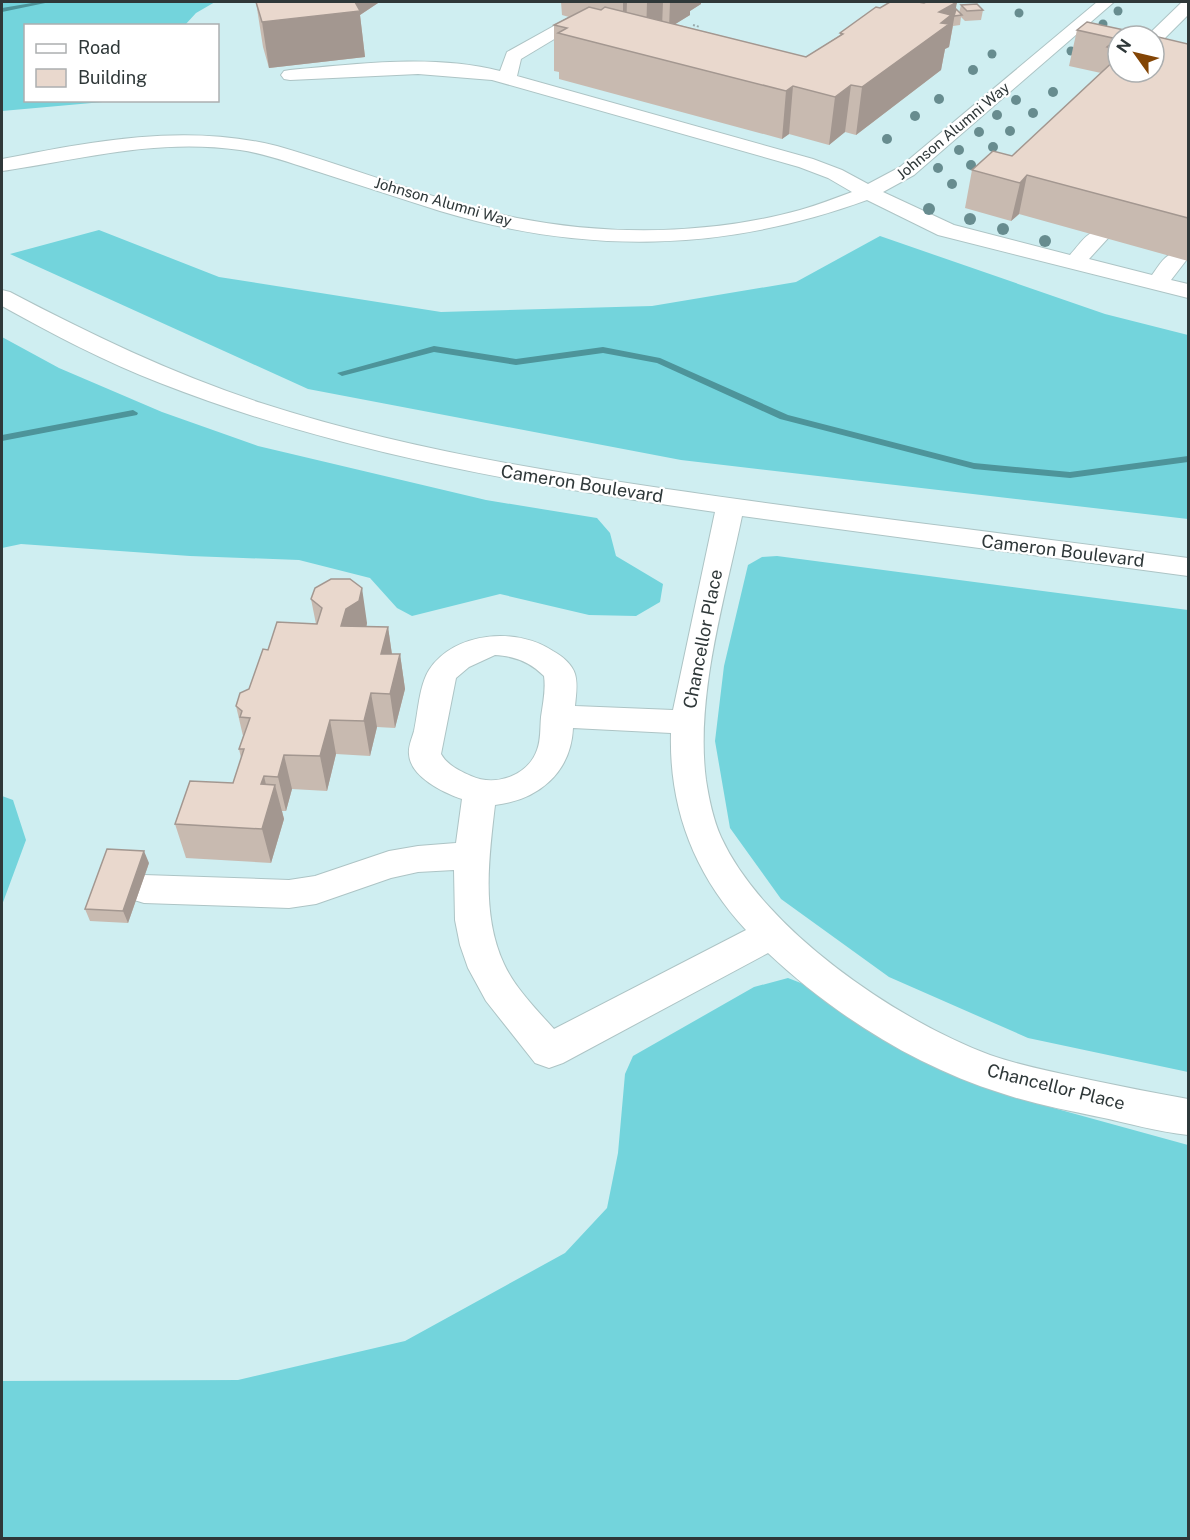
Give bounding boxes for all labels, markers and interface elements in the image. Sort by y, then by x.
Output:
legend [24,24,219,102]
north arrow [1106,24,1166,84]
text: N [1113,35,1135,56]
text: Road [78,37,121,58]
text: Building [78,67,147,88]
street label: Johnson Alumni Way [893,78,1013,183]
street label: Johnson Alumni Way [373,174,514,229]
street label: Cameron Boulevard [499,460,665,507]
street label: Cameron Boulevard [980,530,1146,571]
street label: Chancellor Place [679,567,726,710]
street label: Chancellor Place [985,1059,1127,1114]

